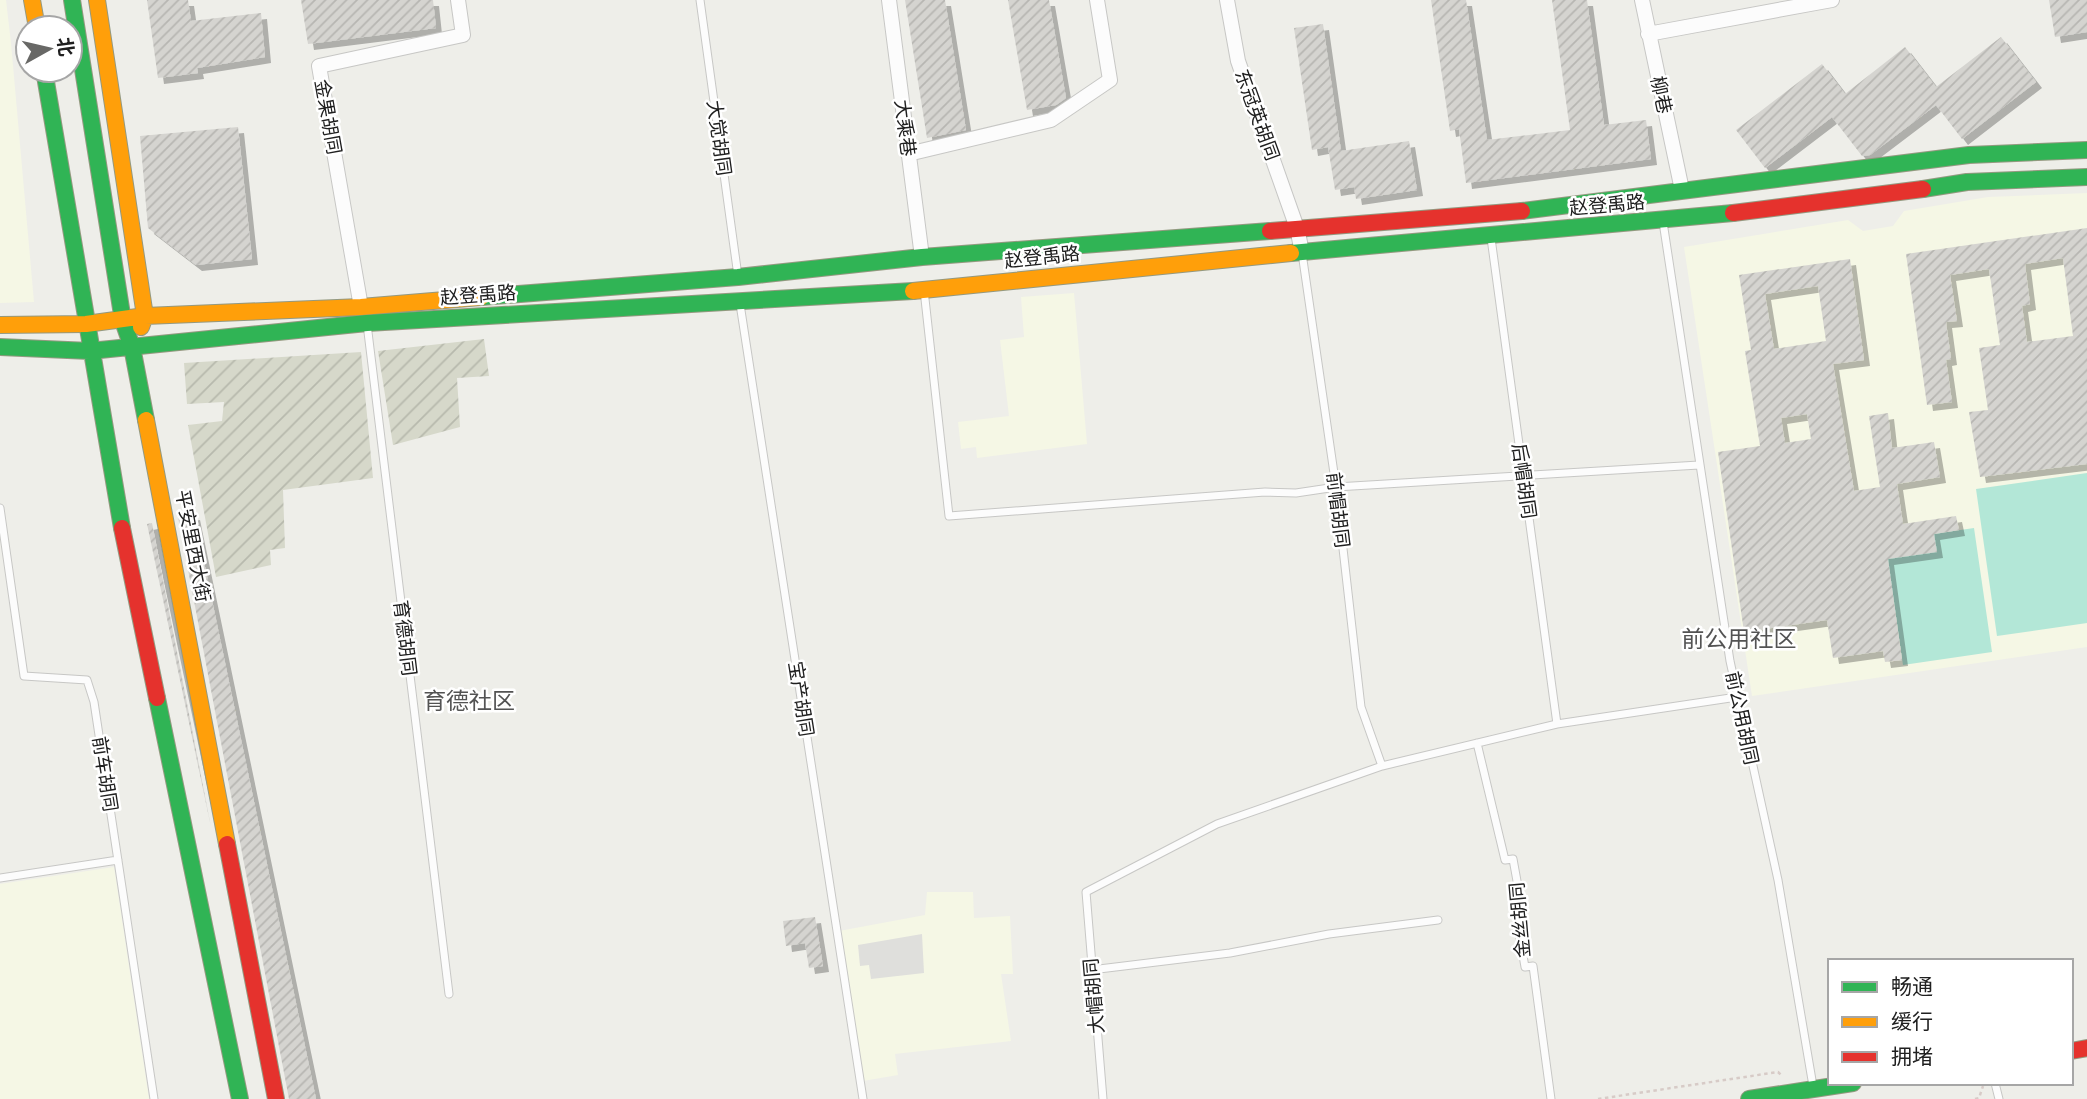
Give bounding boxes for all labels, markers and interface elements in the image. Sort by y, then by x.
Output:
north arrow [14,14,84,84]
text: 北 [53,36,78,58]
street label: 东冠英胡同 [1230,66,1284,164]
street label: 柳巷 [1646,74,1676,116]
street label: 金果胡同 [310,78,346,156]
street label: 大乘巷 [890,98,920,158]
street label: 大觉胡同 [702,99,736,177]
street label: 赵登禹路 [1568,190,1646,220]
street label: 赵登禹路 [1003,242,1081,272]
street label: 赵登禹路 [439,281,517,309]
street label: 后帽胡同 [1507,442,1541,520]
street label: 前帽胡同 [1322,471,1354,549]
street label: 平安里西大街 [171,488,215,604]
street label: 育德胡同 [389,599,421,677]
district label: 前公用社区 [1682,625,1797,653]
street label: 宝产胡同 [784,660,818,738]
street label: 前公用胡同 [1721,669,1763,767]
district label: 育德社区 [423,687,515,715]
street label: 前车胡同 [88,735,122,813]
street label: 金丝胡同 [1505,881,1535,959]
street label: 大帽胡同 [1079,957,1109,1035]
legend [1828,959,2073,1085]
text: 畅通 [1891,974,1933,999]
text: 缓行 [1891,1009,1933,1034]
text: 拥堵 [1891,1044,1933,1069]

